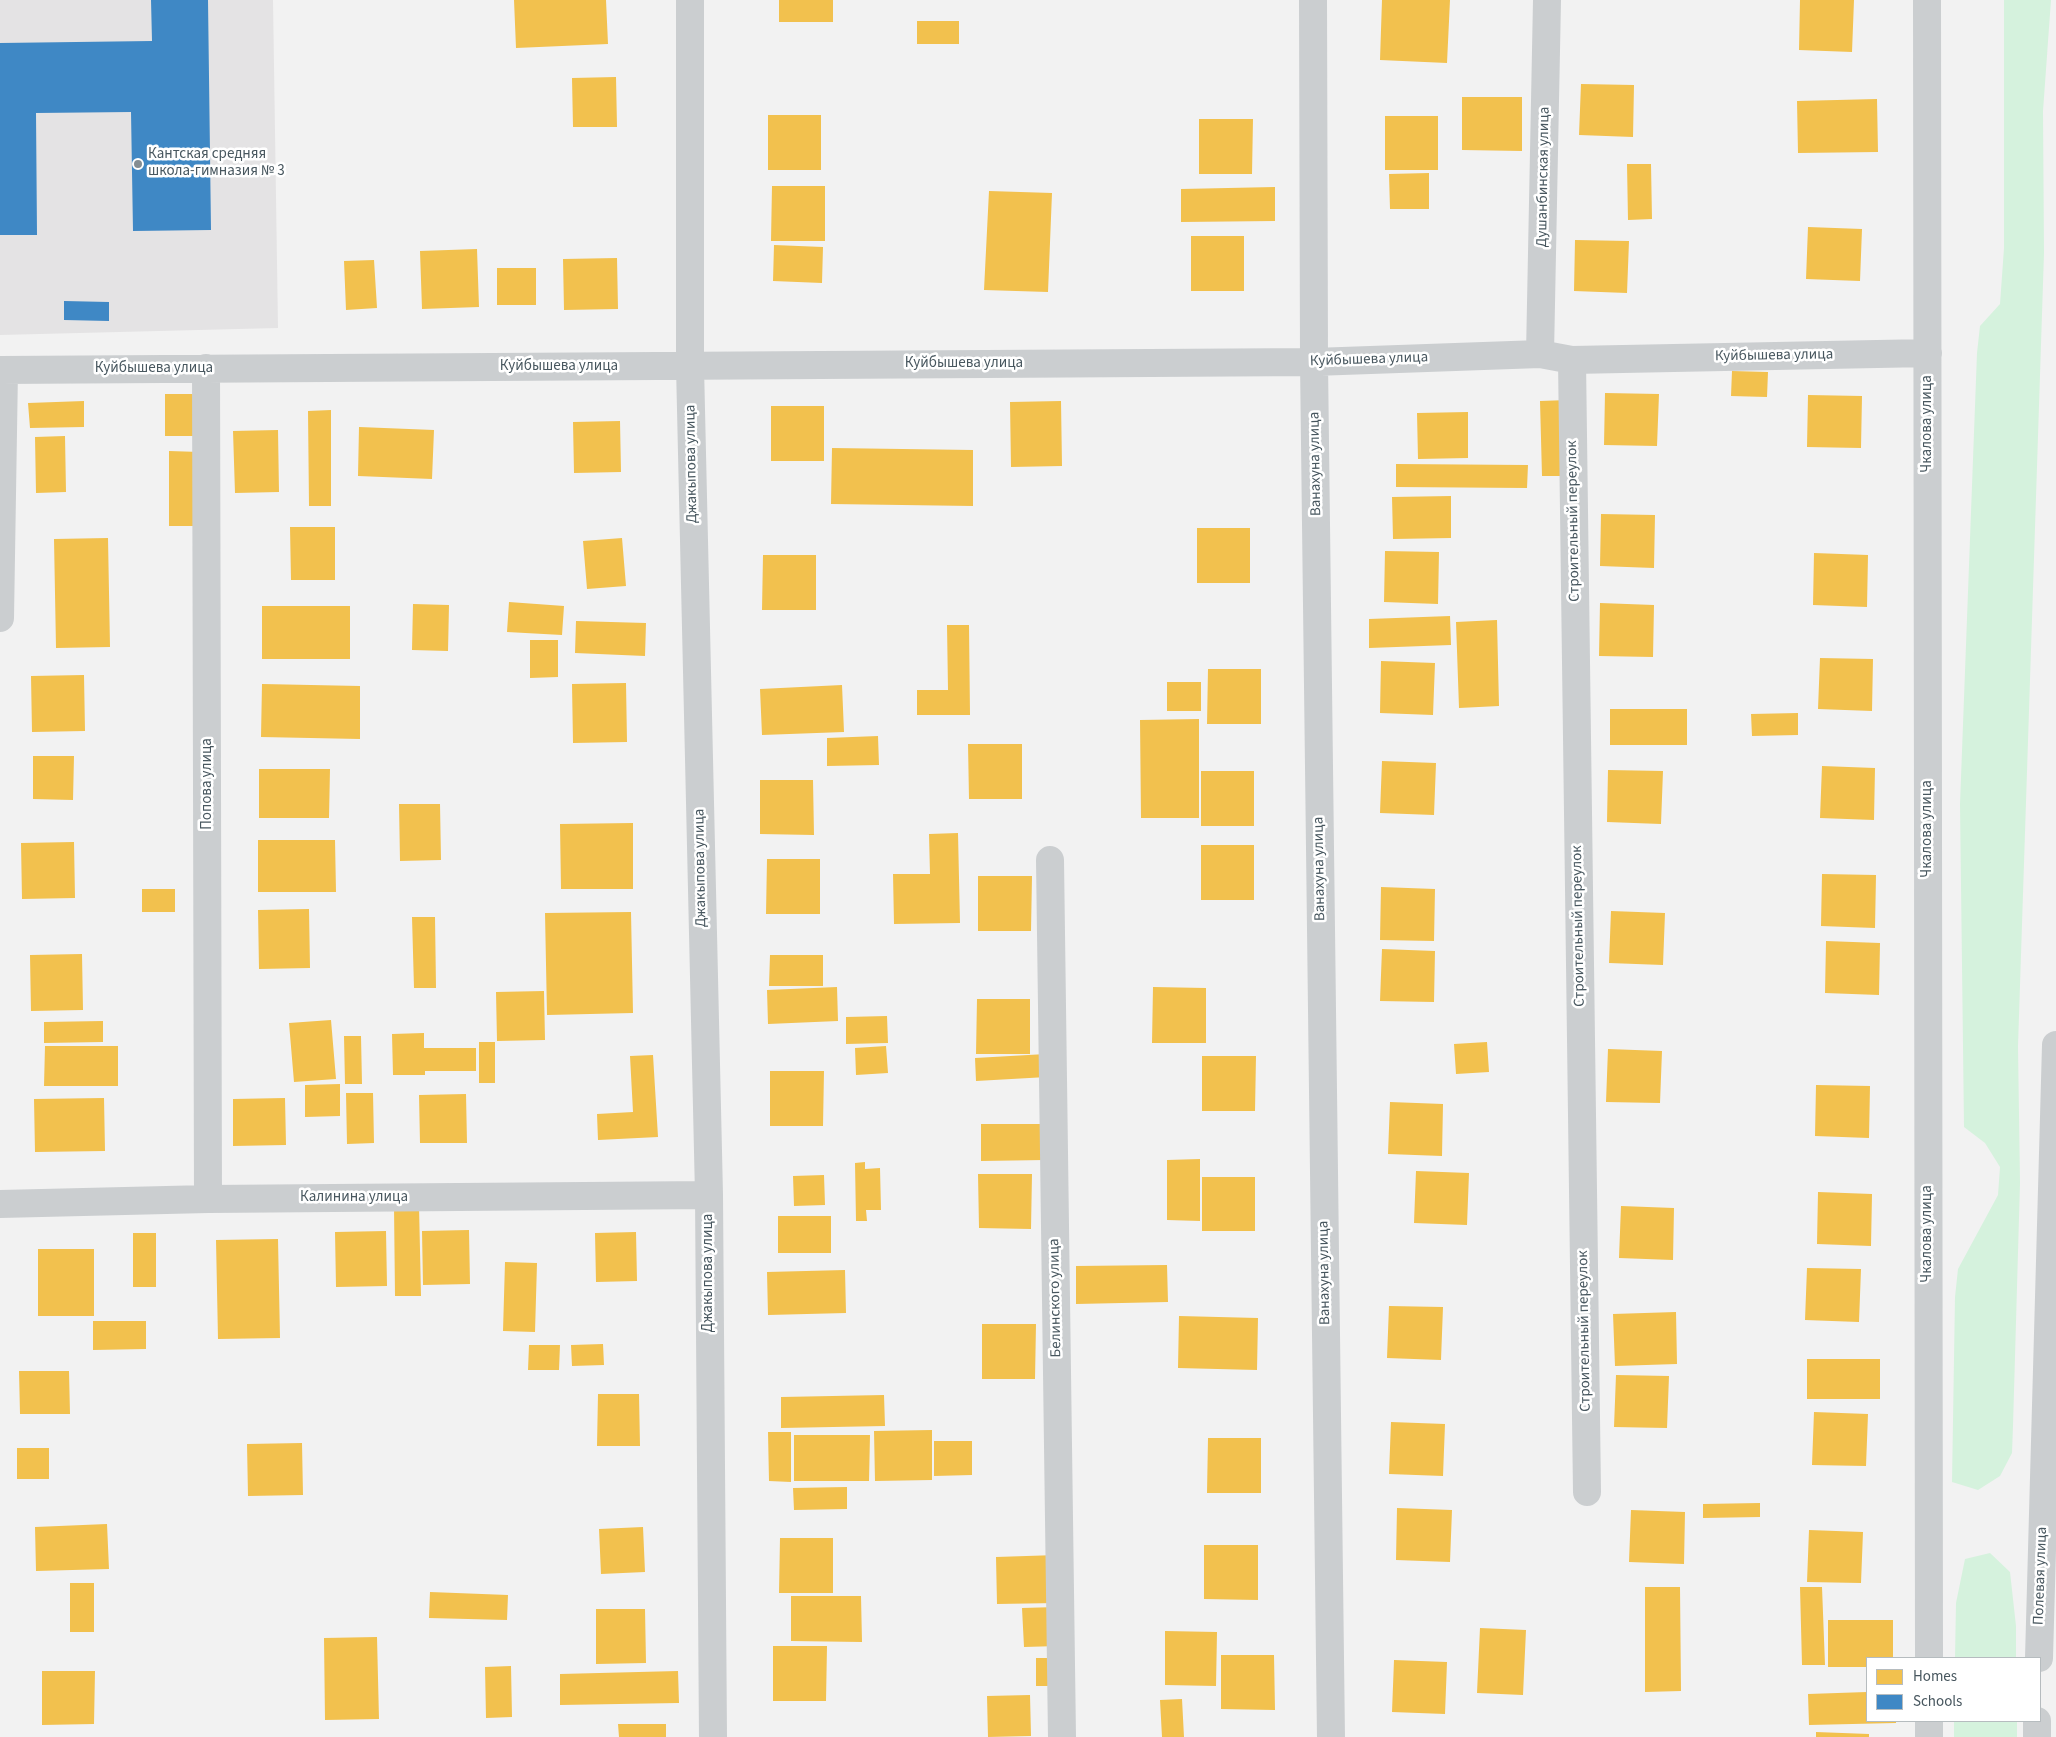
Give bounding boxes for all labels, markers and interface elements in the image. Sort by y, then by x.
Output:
street label: Душанбинская улица [1534,107,1554,247]
place label: Кантская средняя школа-гимназия № 3 [148,146,285,181]
marker: Кантская средняя школа-гимназия № 3 [132,158,144,170]
street label: Куйбышева улица [1715,346,1833,366]
street label: Куйбышева улица [1310,349,1428,371]
street label: Куйбышева улица [905,355,1023,373]
street label: Куйбышева улица [500,358,618,376]
street label: Куйбышева улица [95,360,213,378]
street label: Чкалова улица [1919,375,1937,473]
street label: Джакыпова улица [682,404,702,524]
street label: Ванахуна улица [1306,412,1326,516]
street label: Строительный переулок [1564,440,1584,602]
street label: Попова улица [199,738,217,830]
street label: Чкалова улица [1919,780,1937,878]
street label: Джакыпова улица [691,808,711,928]
street label: Ванахуна улица [1310,817,1330,921]
street label: Строительный переулок [1569,845,1589,1007]
street label: Чкалова улица [1919,1185,1937,1283]
street label: Калинина улица [300,1189,408,1207]
street label: Джакыпова улица [700,1214,718,1332]
street label: Ванахуна улица [1315,1221,1335,1325]
street label: Белинского улица [1046,1238,1066,1358]
street label: Строительный переулок [1575,1250,1595,1412]
street label: Полевая улица [2030,1526,2052,1626]
legend [1866,1657,2041,1722]
text: Homes [1913,1666,1957,1687]
text: Schools [1913,1691,1962,1712]

